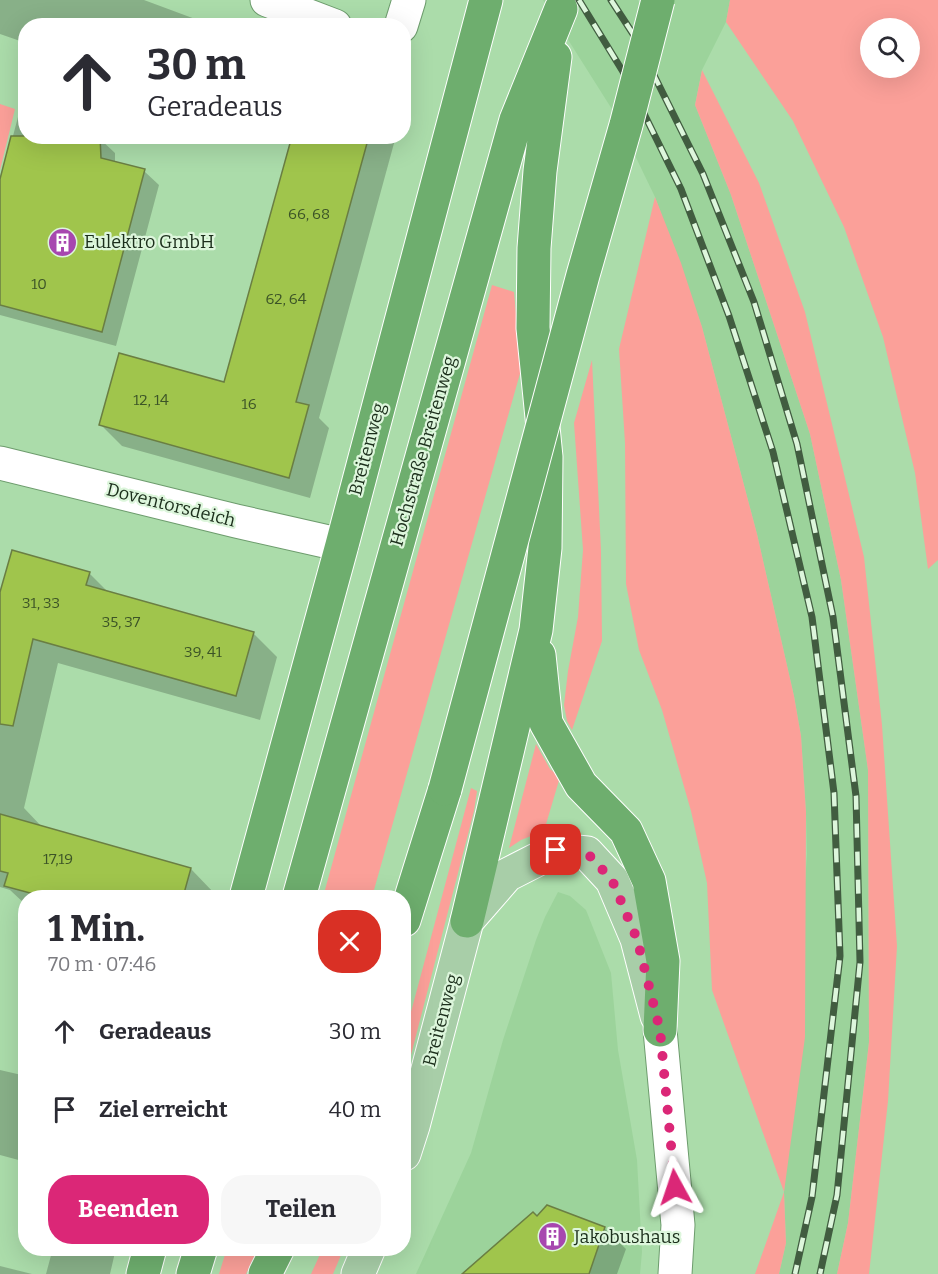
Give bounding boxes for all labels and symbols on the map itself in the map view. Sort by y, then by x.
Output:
house number: 66, 68 [288,205,330,223]
building icon: Eulektro GmbH [47,226,79,258]
place label: Eulektro GmbH [84,231,214,253]
house number: 10 [31,275,47,293]
house number: 62, 64 [266,290,307,308]
street label: Hochstraße Breitenweg [385,353,461,549]
house number: 12, 14 [133,391,169,409]
house number: 16 [242,395,257,413]
street label: Breitenweg [344,400,390,498]
street label: Doventorsdeich [104,478,238,532]
house number: 31, 33 [22,594,60,612]
house number: 35, 37 [102,613,141,631]
house number: 39, 41 [184,643,222,661]
pin [530,824,581,875]
house number: 17,19 [43,850,73,868]
street label: Breitenweg [418,971,464,1069]
position arrow [643,1155,707,1219]
building icon: Jakobushaus [537,1221,569,1253]
place label: Jakobushaus [573,1226,680,1248]

